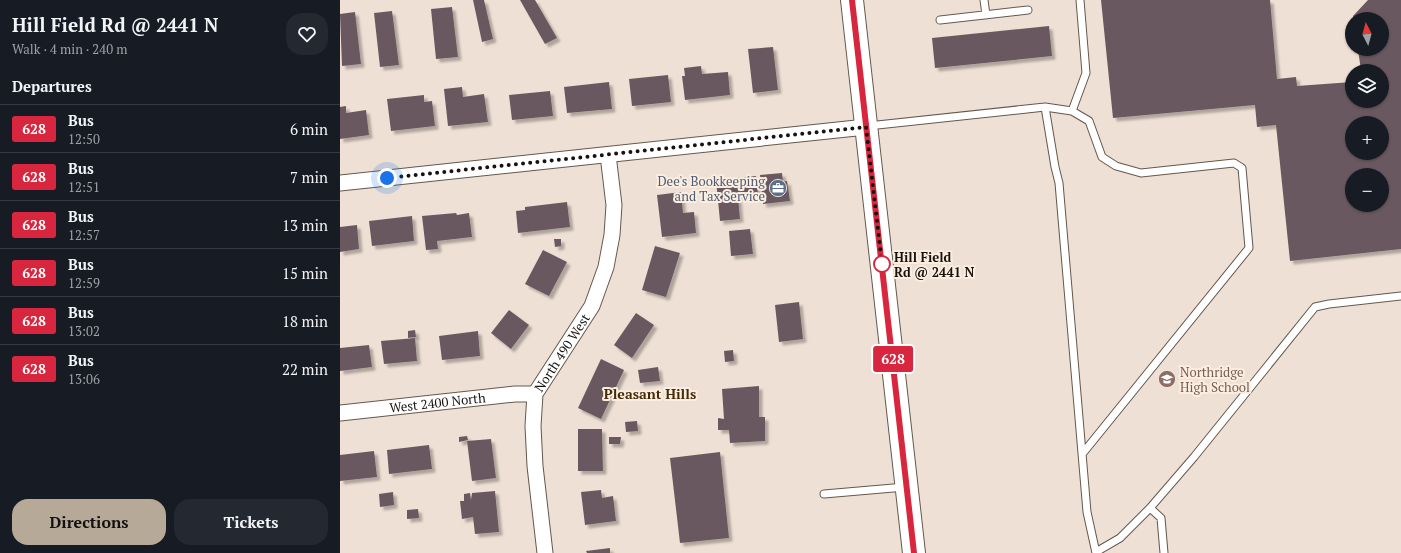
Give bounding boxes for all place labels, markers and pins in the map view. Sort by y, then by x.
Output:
place label: Dee's Bookkeeping and Tax Service [657,172,765,205]
office icon: Dee's Bookkeeping and Tax Service [768,178,788,198]
place label: Hill Field Rd @ 2441 N [894,248,975,281]
marker: Hill Field Rd @ 2441 N [873,255,891,273]
place label: Northridge High School [1180,363,1250,396]
school or university icon: Northridge High School [1157,369,1177,389]

